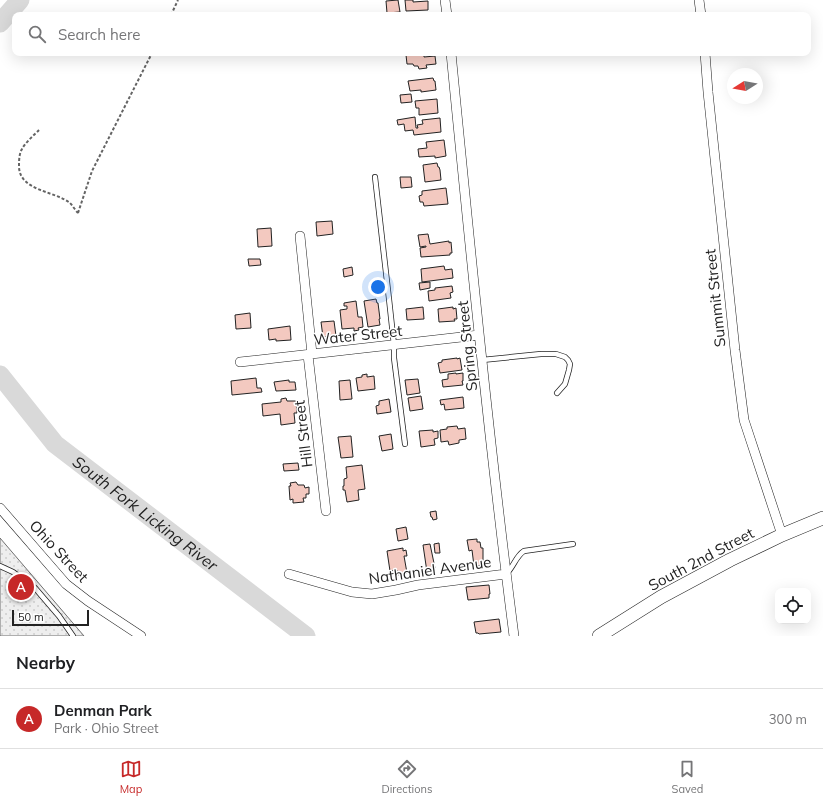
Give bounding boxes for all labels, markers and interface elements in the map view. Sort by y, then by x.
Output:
search box [12,12,811,56]
icon: search [26,23,48,45]
text: Search here [58,25,140,44]
north arrow [727,68,763,104]
street label: Summit Street [700,248,730,348]
your location [368,277,388,297]
street label: Spring Street [453,300,481,392]
street label: Water Street [313,321,403,349]
street label: Hill Street [289,399,317,469]
water label: South Fork Licking River [69,451,223,576]
street label: Ohio Street [25,516,93,586]
street label: South 2nd Street [645,523,757,595]
street label: Nathaniel Avenue [368,552,492,588]
pin: A [8,572,34,602]
map controls [775,588,811,624]
button: locate [775,588,811,624]
scale bar [12,608,89,627]
text: 50 m [18,610,44,624]
text: Nearby [16,652,75,673]
text: Denman Park [54,701,152,720]
text: A [24,711,34,727]
text: 300 m [769,711,807,727]
text: Park · Ohio Street [54,720,159,736]
tab: Map [120,758,142,796]
tab: Directions [382,758,432,796]
tab: Saved [672,758,703,796]

